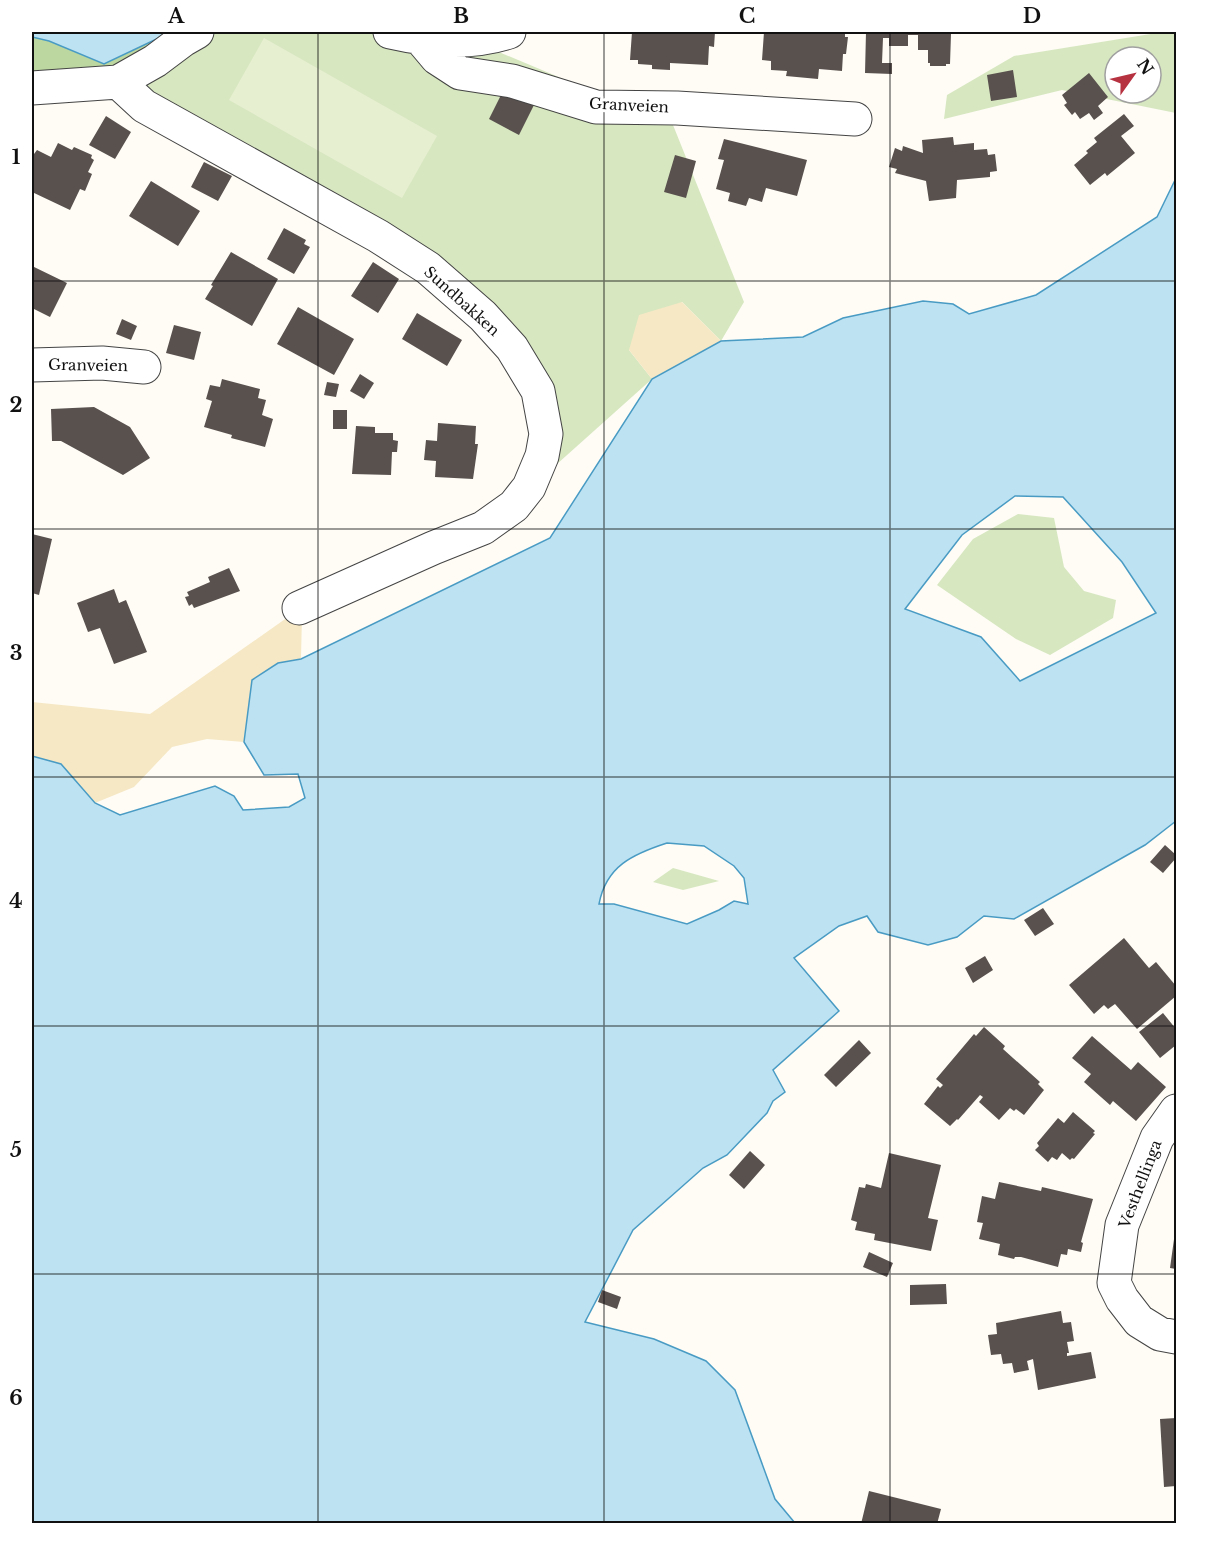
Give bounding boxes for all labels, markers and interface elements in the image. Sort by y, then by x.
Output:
text: A [167,4,185,28]
text: B [453,4,469,28]
text: C [739,4,755,28]
text: D [1023,4,1041,28]
north arrow [1103,45,1163,105]
text: N [1133,55,1158,78]
street label: Granveien [589,93,669,117]
text: 1 [12,145,21,169]
street label: Sundbakken [420,262,504,340]
street label: Granveien [48,355,128,375]
text: 2 [9,393,23,417]
text: 3 [10,641,22,665]
text: 4 [9,889,23,913]
street label: Vesthellinga [1114,1137,1166,1232]
text: 5 [10,1138,22,1162]
text: 6 [9,1386,23,1410]

